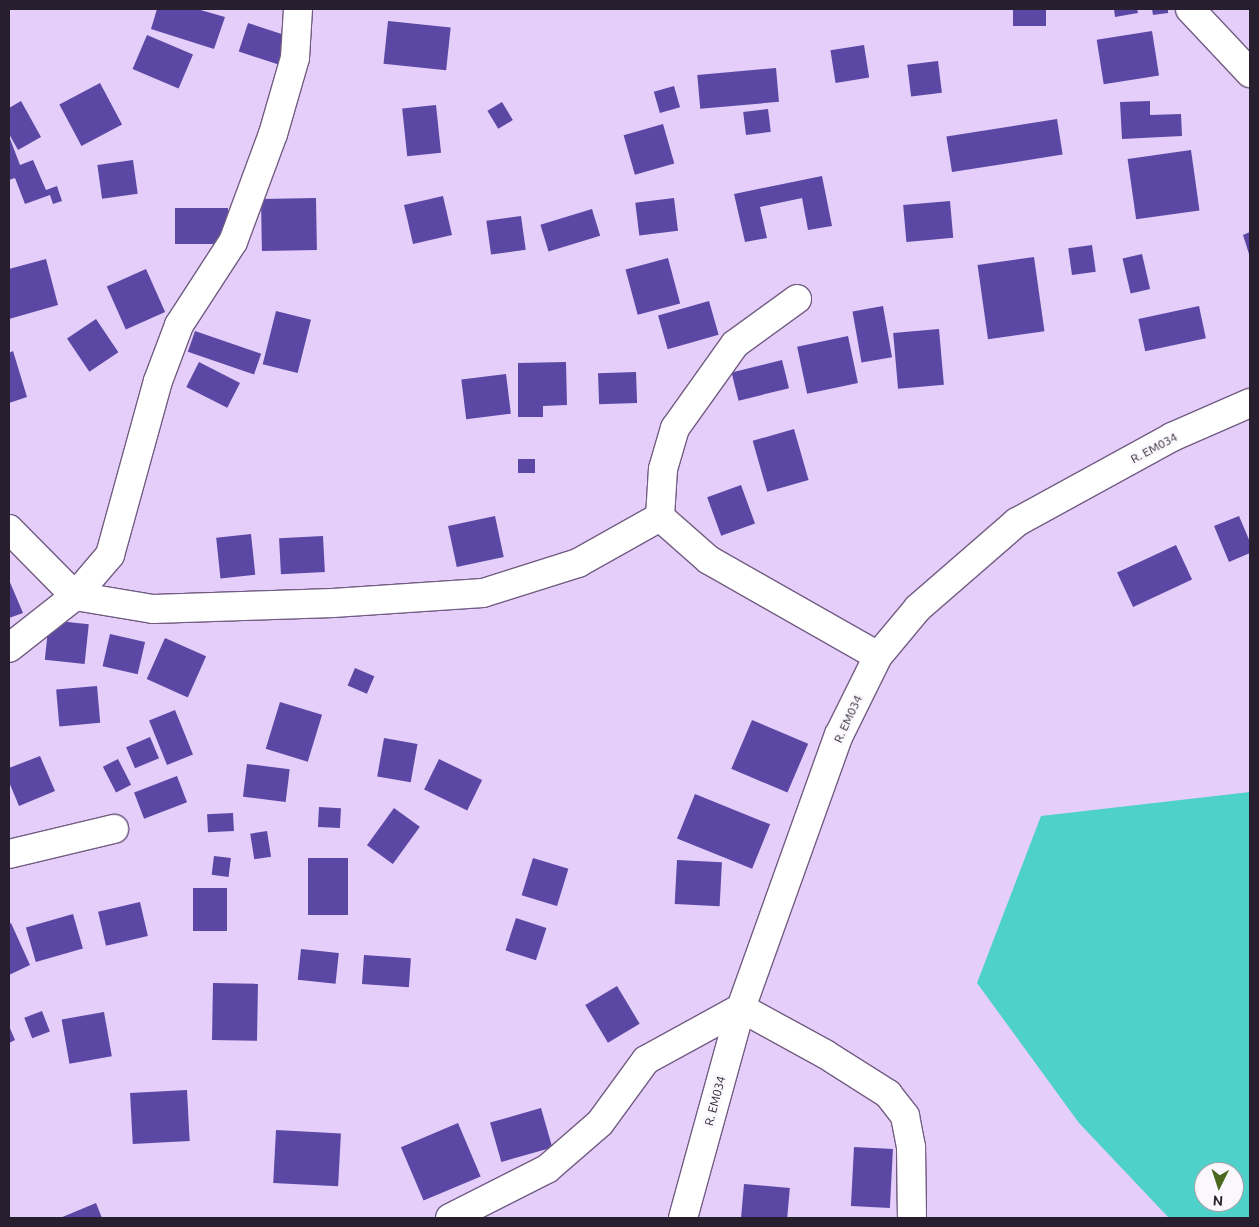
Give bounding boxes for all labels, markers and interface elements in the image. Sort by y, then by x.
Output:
street label: R. EM034 [1128,430,1180,466]
street label: R. EM034 [831,693,865,745]
street label: R. EM034 [701,1075,729,1127]
north arrow [1194,1162,1244,1212]
text: N [1212,1193,1224,1209]

